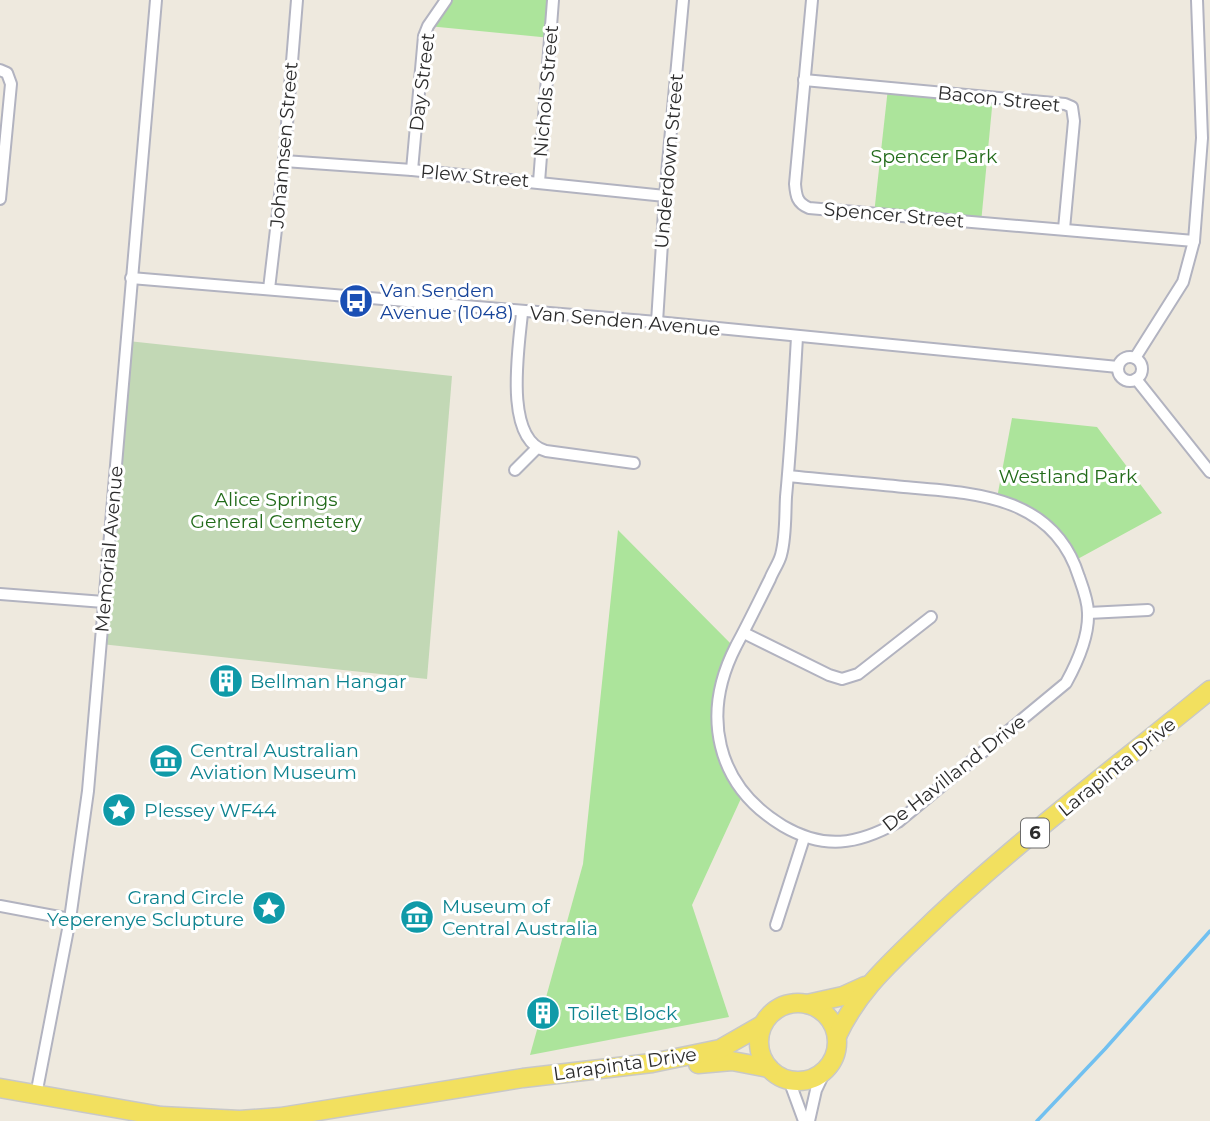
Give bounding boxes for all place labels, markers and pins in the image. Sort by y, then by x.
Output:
place label: Van Senden Avenue (1048) [380,279,514,324]
bus stop icon: Van Senden Avenue (1048) [337,282,375,320]
building icon: Bellman Hangar [207,662,245,700]
place label: Bellman Hangar [250,670,407,693]
place label: Central Australian Aviation Museum [190,739,359,784]
museum icon: Central Australian Aviation Museum [147,742,185,780]
place icon: Plessey WF44 [100,791,138,829]
place label: Plessey WF44 [144,799,277,822]
place label: Grand Circle Yeperenye Sclupture [47,886,244,931]
place icon: Grand Circle Yeperenye Sclupture [250,889,288,927]
place label: Museum of Central Australia [442,895,598,940]
museum icon: Museum of Central Australia [398,898,436,936]
building icon: Toilet Block [524,994,562,1032]
place label: Toilet Block [568,1002,678,1025]

